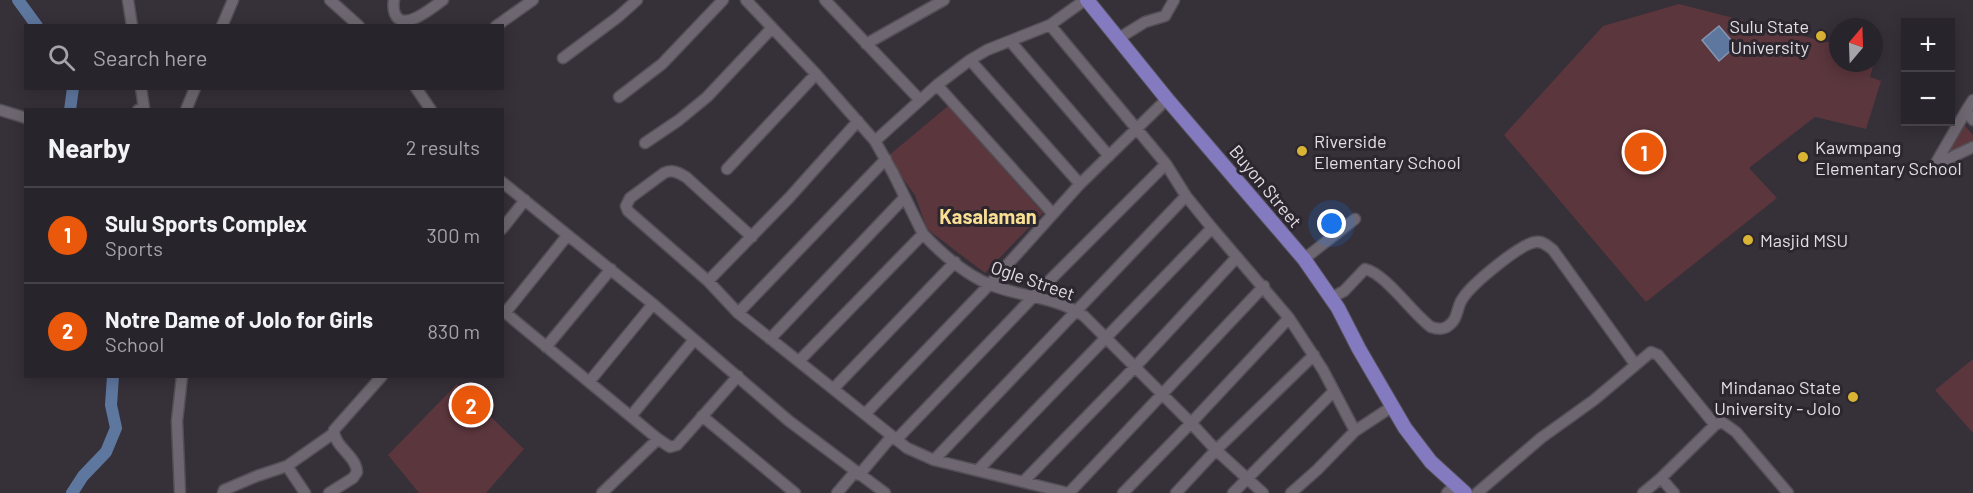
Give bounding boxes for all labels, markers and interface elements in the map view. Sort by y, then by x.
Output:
place label: Sulu State University [1729,15,1809,58]
north arrow [1829,18,1883,72]
map controls [1901,18,1955,126]
button: + [1901,18,1955,72]
search box [24,24,504,90]
marker: Sulu State University [1814,29,1828,43]
icon: search [45,41,78,74]
text: Search here [93,44,207,70]
button: − [1901,72,1955,126]
place label: Riverside Elementary School [1314,130,1461,173]
pin: 1 [1624,130,1664,174]
text: Nearby [48,132,130,163]
text: 2 results [406,135,480,159]
place label: Kawmpang Elementary School [1815,136,1962,179]
street label: Buyon Street [1225,140,1307,232]
marker: Riverside Elementary School [1295,144,1309,158]
marker: Kawmpang Elementary School [1796,150,1810,164]
district label: Kasalaman [939,204,1037,228]
your location [1317,209,1346,238]
text: Sulu Sports Complex [105,210,307,236]
text: 1 [64,223,71,247]
text: 300 m [427,223,480,247]
place label: Masjid MSU [1760,229,1848,251]
marker: Masjid MSU [1741,233,1755,247]
text: Sports [105,236,163,260]
street label: Ogle Street [988,255,1078,305]
text: Notre Dame of Jolo for Girls [105,306,373,332]
text: 2 [62,319,73,343]
text: 830 m [427,319,480,343]
text: School [105,332,164,356]
place label: Mindanao State University - Jolo [1714,376,1841,419]
pin: 2 [452,382,490,428]
marker: Mindanao State University - Jolo [1846,390,1860,404]

